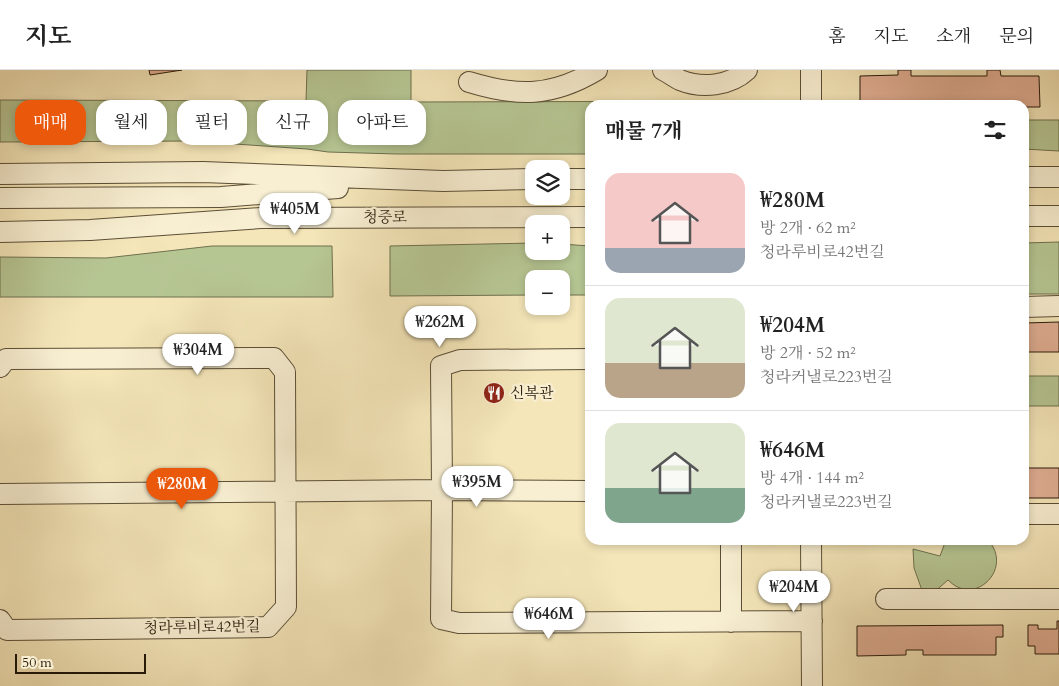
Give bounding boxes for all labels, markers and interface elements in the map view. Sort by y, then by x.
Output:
text: 지도 [25,20,71,53]
text: 홈 [828,24,846,49]
text: 지도 [874,24,908,49]
text: 소개 [936,24,971,49]
text: 문의 [999,24,1034,49]
chip: 매매 [15,100,86,145]
chip: 월세 [96,100,167,145]
chip: 필터 [177,100,247,145]
chip: 신규 [257,100,328,145]
chip: 아파트 [338,100,426,145]
icon: filters [981,116,1009,144]
text: 매물 7개 [605,117,682,146]
map controls [525,160,570,315]
button: layers [525,160,570,205]
text: ₩280M [760,186,825,215]
pin: ₩405M [260,192,330,235]
icon: home [645,193,705,253]
text: ₩405M [270,198,320,220]
street label: 청중로 [363,207,407,227]
button: + [525,215,570,260]
text: 방 2개 · 62 m² [760,217,856,239]
text: 청라루비로42번길 [760,241,885,263]
button: − [525,270,570,315]
pin: ₩262M [405,306,475,348]
text: ₩262M [415,311,465,333]
text: ₩204M [760,311,825,340]
icon: home [645,318,705,378]
pin: ₩304M [163,334,233,376]
text: ₩304M [173,339,223,361]
text: 방 2개 · 52 m² [760,342,856,364]
text: 청라커낼로223번길 [760,366,893,388]
restaurant icon: 신복관 [482,381,506,405]
place label: 신복관 [510,383,554,403]
text: ₩646M [760,436,825,465]
icon: home [645,443,705,503]
pin: ₩395M [442,466,512,508]
text: 방 4개 · 144 m² [760,467,864,489]
pin: ₩280M [147,468,217,510]
text: ₩395M [452,471,502,493]
text: ₩280M [157,473,207,495]
text: 청라커낼로223번길 [760,491,893,513]
pin: ₩204M [759,570,829,613]
text: ₩204M [769,576,819,598]
pin: ₩646M [514,598,584,640]
text: ₩646M [524,603,574,625]
street label: 청라루비로42번길 [143,616,261,638]
scale bar [15,651,146,674]
text: 50 m [22,653,52,672]

